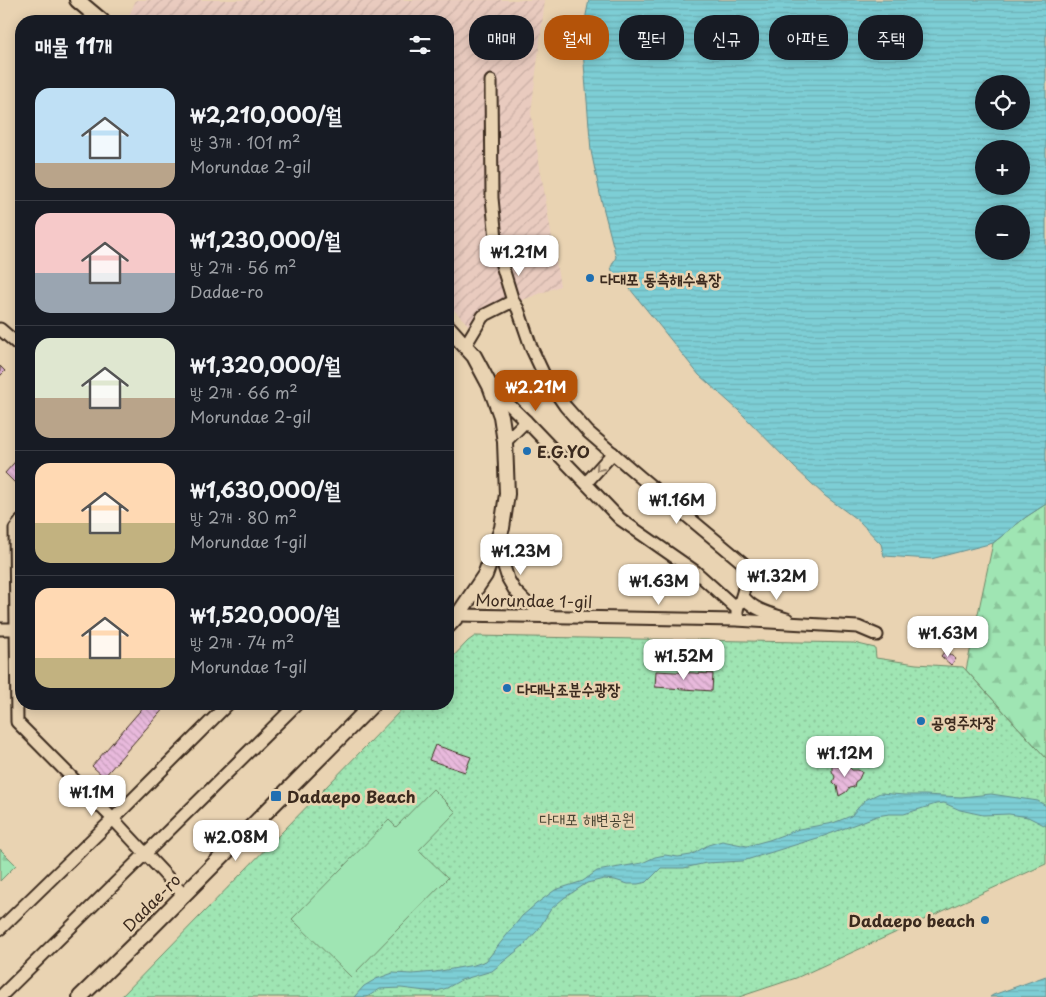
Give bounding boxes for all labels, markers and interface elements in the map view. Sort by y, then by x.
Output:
chip: 매매 [469,15,534,60]
chip: 월세 [544,15,609,60]
chip: 필터 [619,15,684,60]
chip: 신규 [694,15,759,60]
chip: 아파트 [769,15,848,60]
chip: 주택 [858,15,923,60]
text: 매물 11개 [35,29,113,61]
icon: filters [406,31,434,59]
map controls [975,75,1030,260]
button: locate [975,75,1030,130]
text: ₩2,210,000/월 [190,98,342,130]
icon: home [75,108,135,168]
text: 방 3개 · 101 m² [190,130,301,154]
button: + [975,140,1030,195]
text: Morundae 2-gil [190,154,311,178]
button: − [975,205,1030,260]
text: ₩1,230,000/월 [190,223,341,255]
icon: home [75,233,135,293]
pin: ₩1.21M [478,234,560,277]
text: ₩1.21M [491,239,547,263]
text: 방 2개 · 56 m² [190,255,297,279]
place label: 다대포 동측해수욕장 [600,266,721,290]
marker: 다대포 동측해수욕장 [584,272,596,284]
text: Dadae-ro [190,279,263,303]
text: ₩1,320,000/월 [190,348,341,380]
icon: home [75,358,135,418]
pin: ₩2.21M [495,370,577,412]
text: ₩2.21M [505,374,567,398]
text: 방 2개 · 66 m² [190,380,298,404]
text: Morundae 2-gil [190,404,311,428]
place label: E.G.YO [537,439,590,463]
marker: E.G.YO [521,445,533,457]
one-way arrow [596,462,605,471]
text: ₩1,630,000/월 [190,473,341,505]
pin: ₩1.16M [636,482,718,525]
icon: home [75,483,135,543]
text: ₩1.16M [649,487,705,511]
text: 방 2개 · 80 m² [190,505,297,529]
text: Morundae 1-gil [190,529,307,553]
pin: ₩1.23M [480,534,562,576]
text: ₩1.23M [491,538,551,562]
pin: ₩1.32M [736,558,818,601]
text: ₩1.32M [747,563,807,587]
pin: ₩1.63M [618,564,700,606]
text: ₩1.63M [629,568,689,592]
street label: Morundae 1-gil [475,587,593,613]
text: ₩1,520,000/월 [190,598,341,630]
icon: home [75,608,135,668]
pin: ₩1.63M [907,616,989,658]
text: ₩1.63M [918,620,978,644]
text: 방 2개 · 74 m² [190,630,294,654]
pin: ₩1.52M [643,638,725,681]
text: ₩1.52M [654,643,714,667]
text: Morundae 1-gil [190,654,307,678]
place label: 다대낙조분수광장 [517,676,620,700]
marker: 다대낙조분수광장 [501,682,513,694]
place label: 공영주차장 [931,709,996,733]
marker: 공영주차장 [915,715,927,727]
pin: ₩1.12M [804,736,886,778]
text: ₩1.12M [817,740,873,764]
pin: ₩1.1M [57,774,127,817]
text: ₩1.1M [70,779,114,803]
place label: Dadaepo Beach [287,784,416,808]
marker: Dadaepo Beach [269,789,283,803]
park label: 다대포 해변공원 [539,806,635,830]
pin: ₩2.08M [195,820,277,862]
text: ₩2.08M [204,824,268,848]
street label: Dadae-ro [117,867,186,936]
place label: Dadaepo beach [849,908,975,932]
marker: Dadaepo beach [979,914,991,926]

